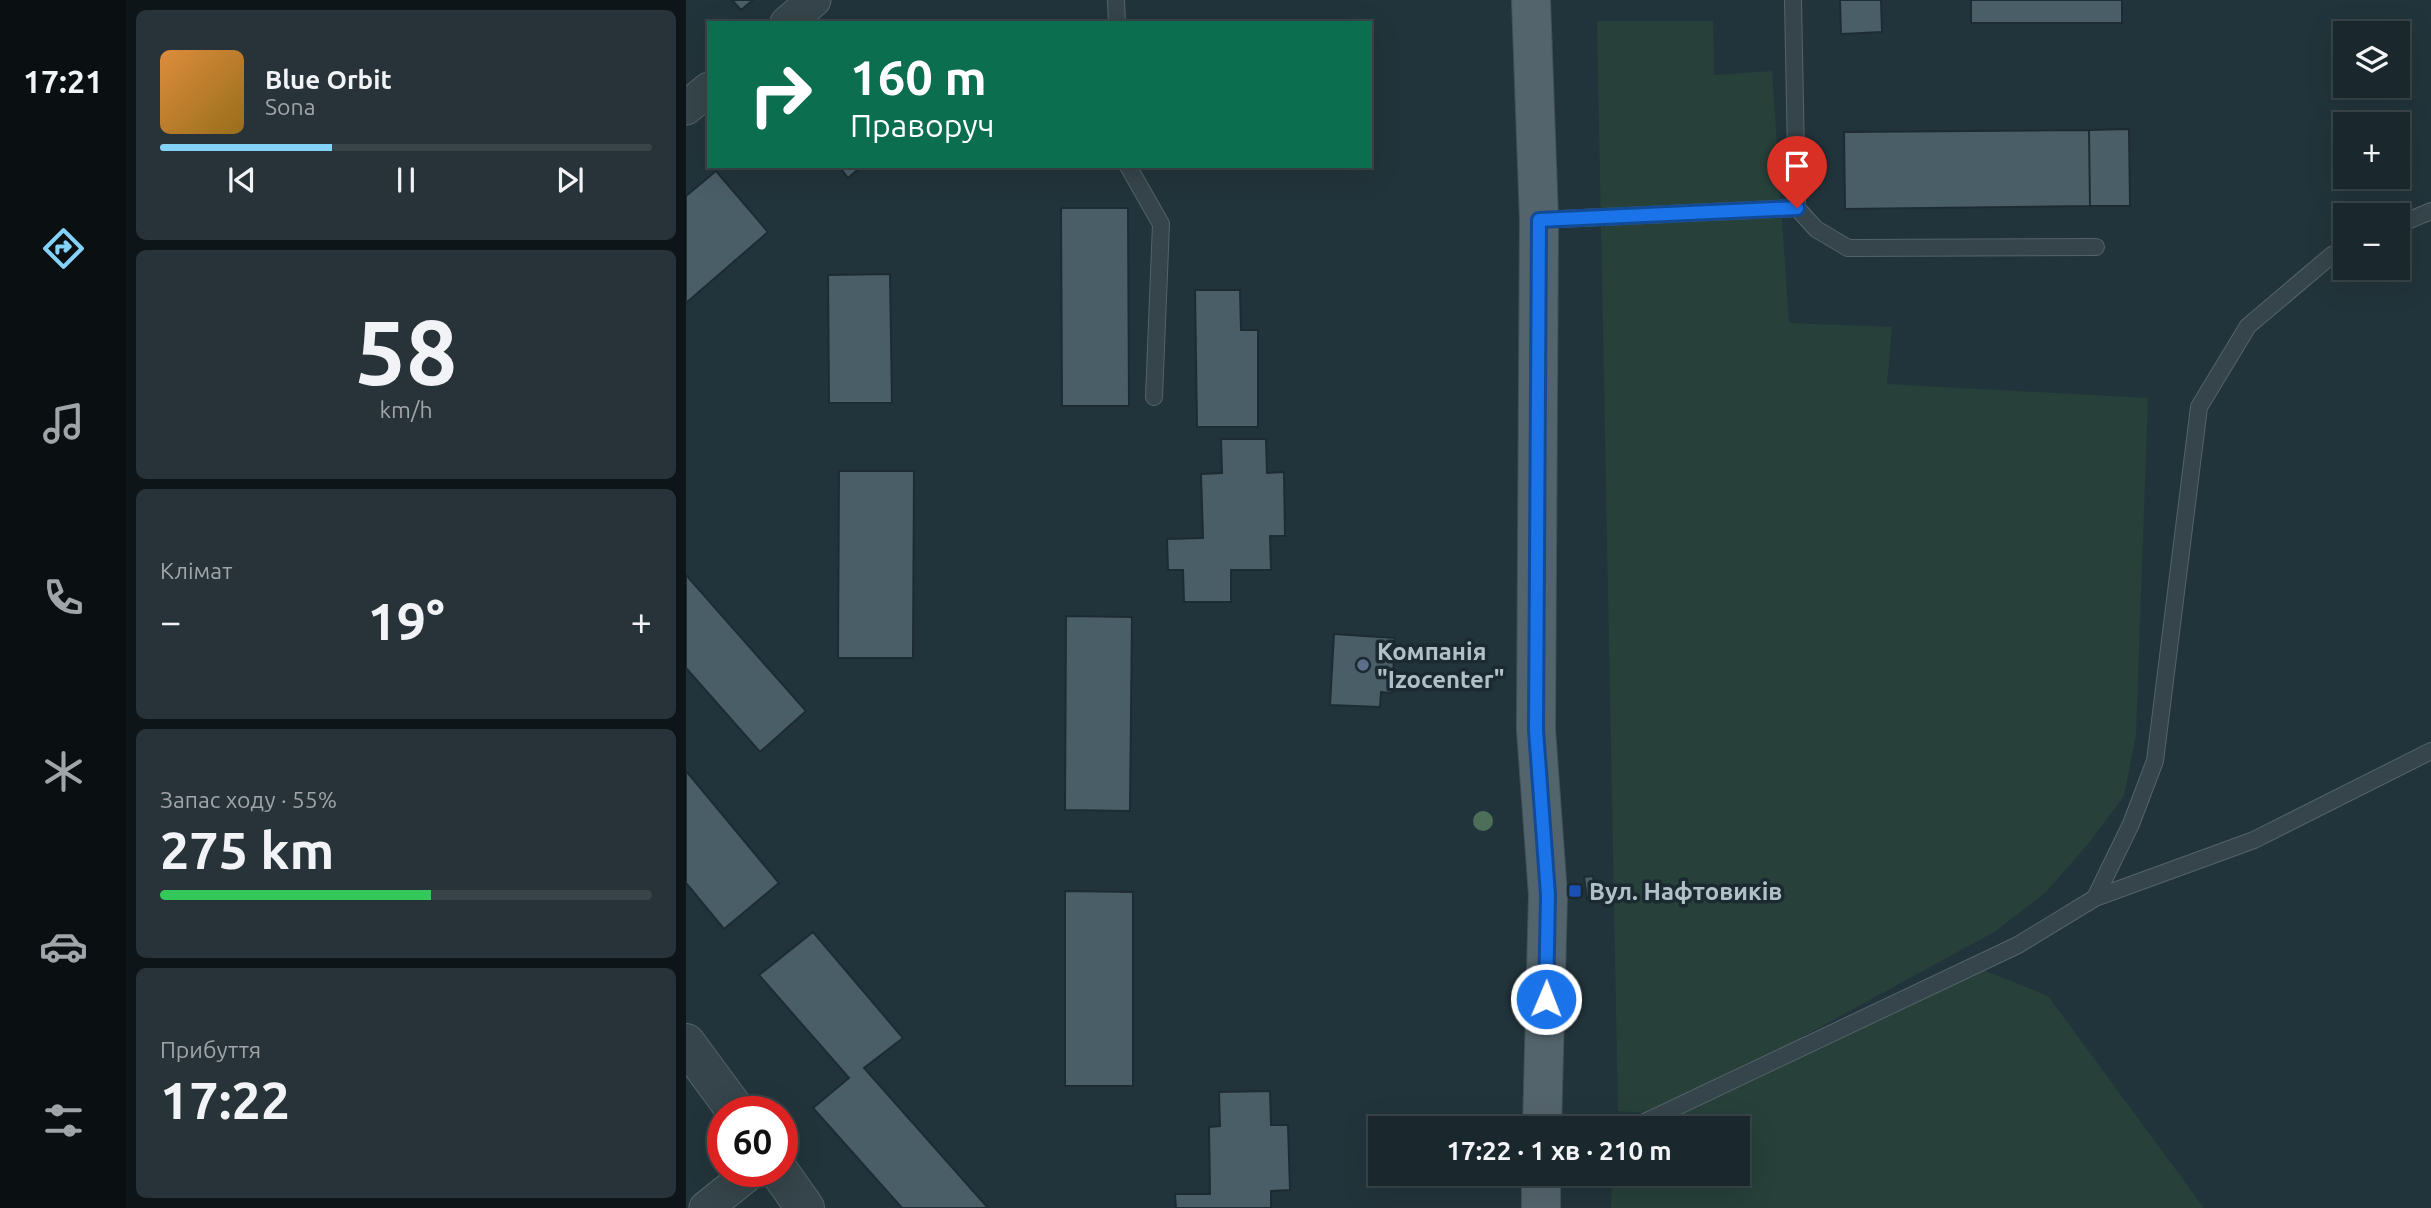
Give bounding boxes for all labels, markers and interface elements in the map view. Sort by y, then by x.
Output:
map controls [2333,21,2410,280]
button: layers [2333,21,2410,98]
icon: right [735,49,826,140]
text: 160 m [850,49,987,104]
text: 17:21 [23,63,103,99]
text: Blue Orbit [265,65,392,94]
text: Sona [265,94,315,119]
text: Праворуч [850,107,995,143]
button: + [2333,112,2410,189]
pin [1767,136,1827,208]
icon: arrive [1778,147,1816,185]
icon: previous [223,161,261,199]
icon: pause [387,161,425,199]
icon: next [551,161,589,199]
button: − [2333,203,2410,280]
icon: directions [39,224,88,273]
text: 58 [355,300,457,402]
text: km/h [379,397,433,422]
icon: music [39,399,88,448]
text: Клімат [160,558,232,583]
icon: phone [39,573,88,622]
text: 19° [367,592,445,650]
text: − [160,600,181,642]
text: + [631,600,652,642]
place label: Компанія "Izocenter" [1377,638,1505,693]
marker: Компанія "Izocenter" [1355,657,1371,673]
icon: climate [39,747,88,796]
text: Запас ходу · 55% [160,787,337,812]
text: 275 km [160,821,334,879]
place label: Вул. Нафтовиків [1589,878,1782,905]
marker: Вул. Нафтовиків [1567,883,1583,899]
icon: car [39,922,88,971]
position arrow [1509,962,1583,1036]
text: Прибуття [160,1037,261,1062]
text: 17:22 [160,1071,290,1129]
icon: filters [39,1096,88,1145]
speed limit sign: 60 [707,1096,798,1187]
text: 17:22 · 1 хв · 210 m [1446,1136,1672,1165]

